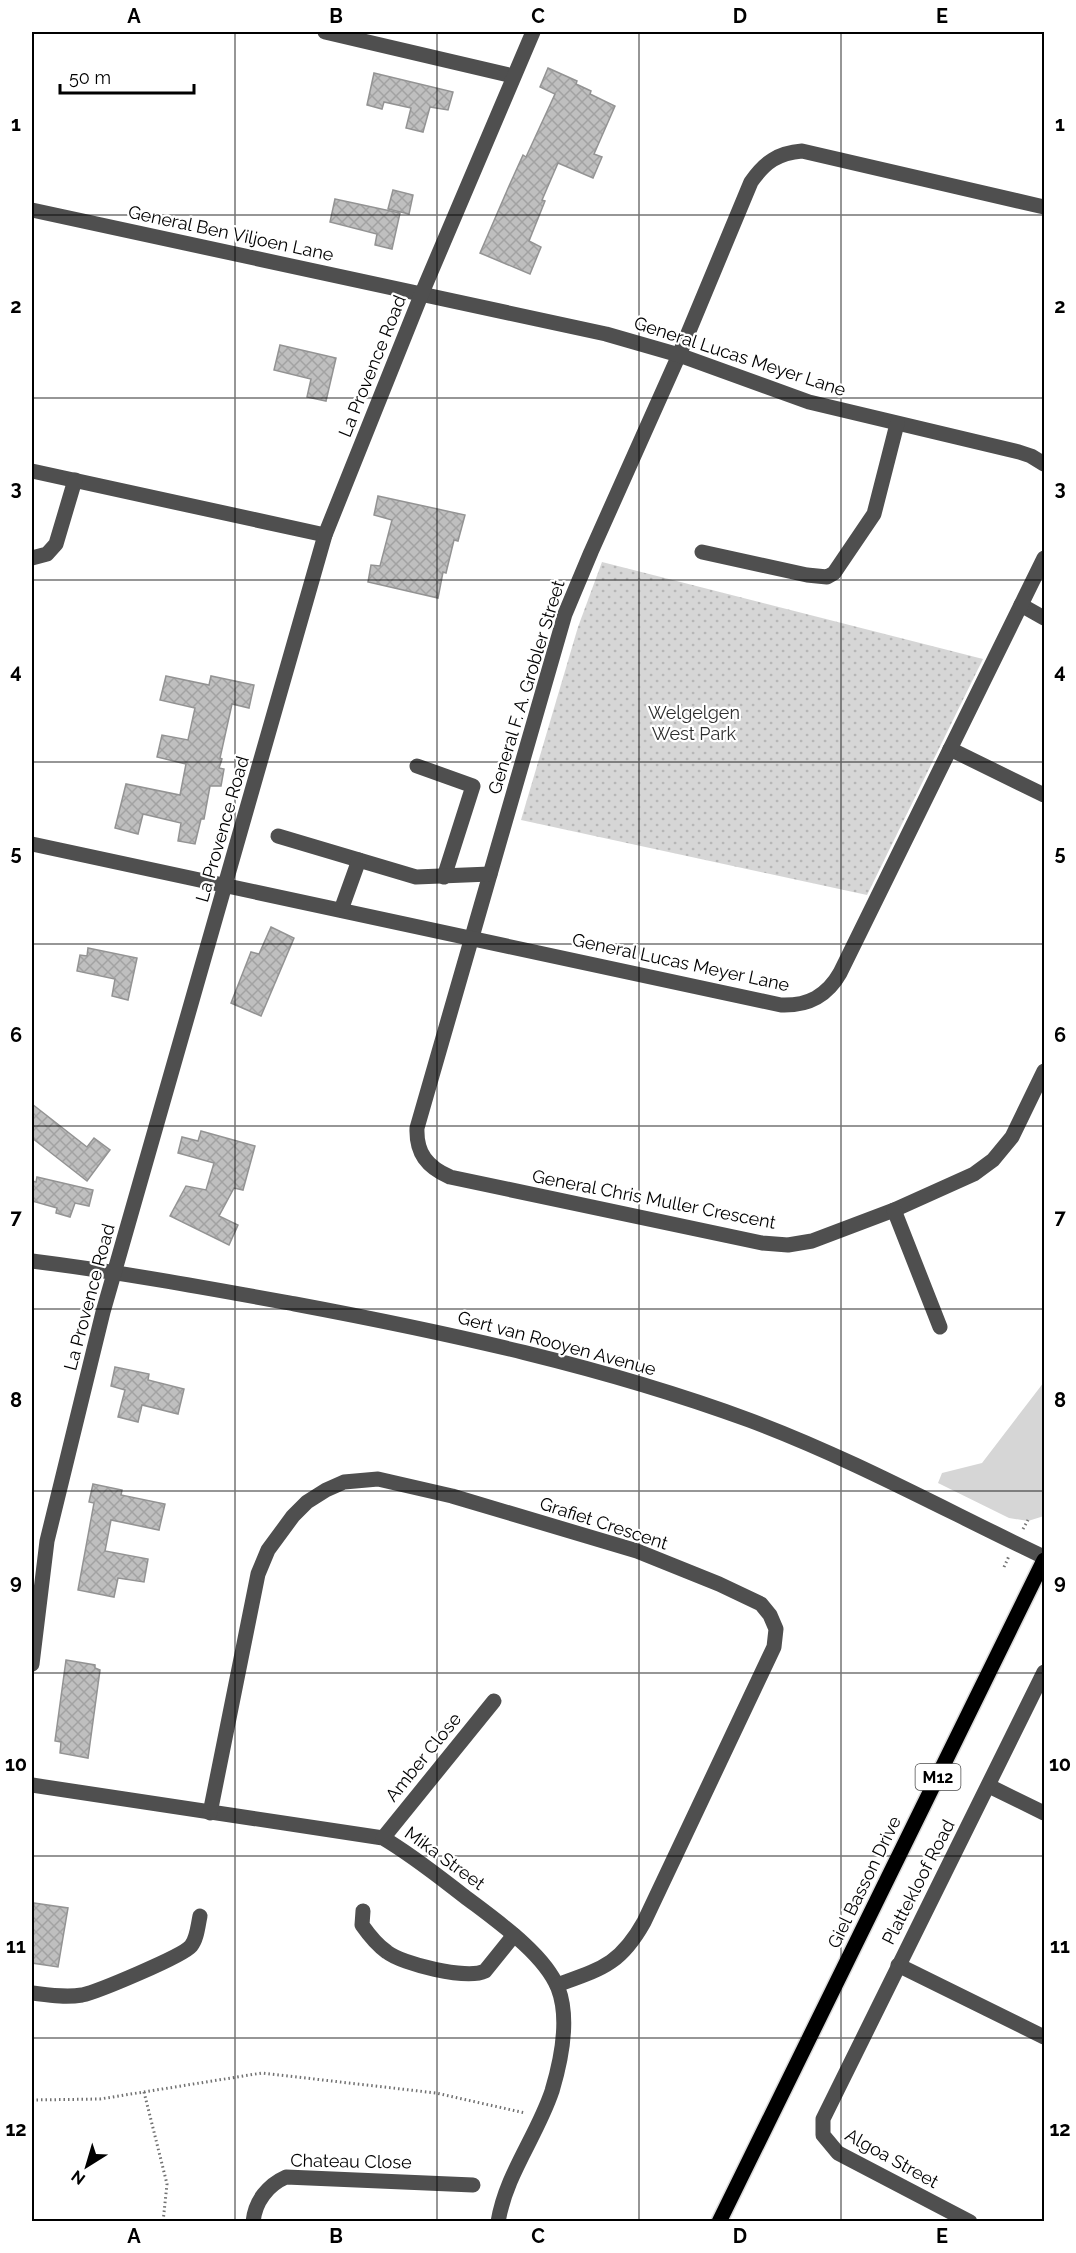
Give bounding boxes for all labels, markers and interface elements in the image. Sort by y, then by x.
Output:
text: A [127,4,141,28]
text: B [329,4,343,28]
text: C [531,4,545,28]
text: D [733,4,747,28]
text: E [936,4,948,28]
scale bar [60,57,194,95]
text: 50 m [69,67,111,88]
text: 1 [11,112,21,136]
text: 1 [1055,112,1065,136]
street label: General Ben Viljoen Lane [126,201,336,265]
street label: La Provence Road [334,292,410,440]
text: 2 [10,294,22,318]
text: 2 [1054,294,1066,318]
street label: General Lucas Meyer Lane [631,312,849,400]
text: 3 [10,476,22,500]
text: 3 [1054,476,1066,500]
street label: General F. A. Grobler Street [483,577,569,797]
text: 4 [10,659,22,683]
text: 4 [1054,659,1066,683]
park label: Welgelgen West Park [648,702,740,744]
street label: La Provence Road [191,754,253,904]
text: 5 [10,841,22,865]
text: 5 [1054,841,1066,865]
street label: General Lucas Meyer Lane [571,929,792,995]
text: 6 [10,1023,22,1047]
text: 6 [1054,1023,1066,1047]
street label: General Chris Muller Crescent [530,1165,778,1233]
text: 7 [10,1205,22,1229]
text: 7 [1054,1205,1066,1229]
street label: La Provence Road [59,1221,119,1373]
street label: Gert van Rooyen Avenue [456,1306,659,1380]
text: 8 [10,1388,22,1412]
text: 8 [1054,1388,1066,1412]
street label: Grafiet Crescent [537,1492,671,1554]
text: 9 [10,1570,22,1594]
text: 9 [1054,1570,1066,1594]
street label: Amber Close [381,1708,465,1806]
text: 10 [5,1752,27,1776]
text: 10 [1049,1752,1071,1776]
road number: M12 [916,1764,960,1790]
street label: Giel Basson Drive [823,1812,905,1951]
street label: Plattekloof Road [877,1816,959,1948]
street label: Mika Street [401,1822,489,1894]
text: 11 [6,1934,26,1958]
text: 11 [1050,1934,1070,1958]
text: 12 [5,2117,27,2141]
text: 12 [1049,2117,1071,2141]
street label: Algoa Street [842,2124,942,2192]
north arrow [57,2136,117,2196]
street label: Chateau Close [290,2149,412,2173]
text: N [68,2166,89,2189]
text: A [127,2224,141,2248]
text: B [329,2224,343,2248]
text: C [531,2224,545,2248]
text: D [733,2224,747,2248]
text: E [936,2224,948,2248]

